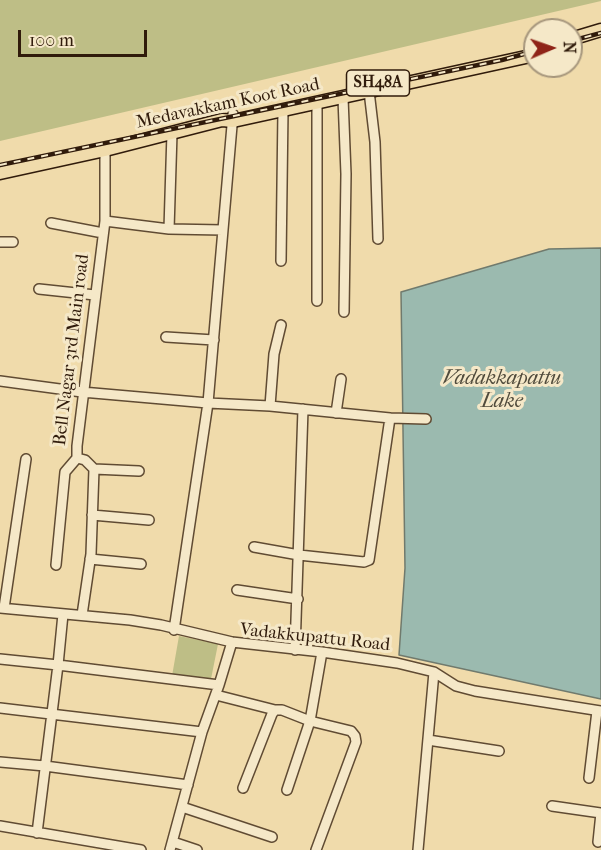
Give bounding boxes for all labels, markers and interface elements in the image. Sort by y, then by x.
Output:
scale bar [21,18,150,56]
north arrow [523,18,583,78]
text: 100 m [29,30,74,51]
text: N [560,41,579,54]
road number: SH48A [346,70,410,96]
street label: Medavakkam Koot Road [134,74,322,134]
street label: Bell Nagar 3rd Main road [50,253,94,447]
water label: Vadakkapattu Lake [443,367,561,414]
street label: Vadakkupattu Road [239,619,391,657]

